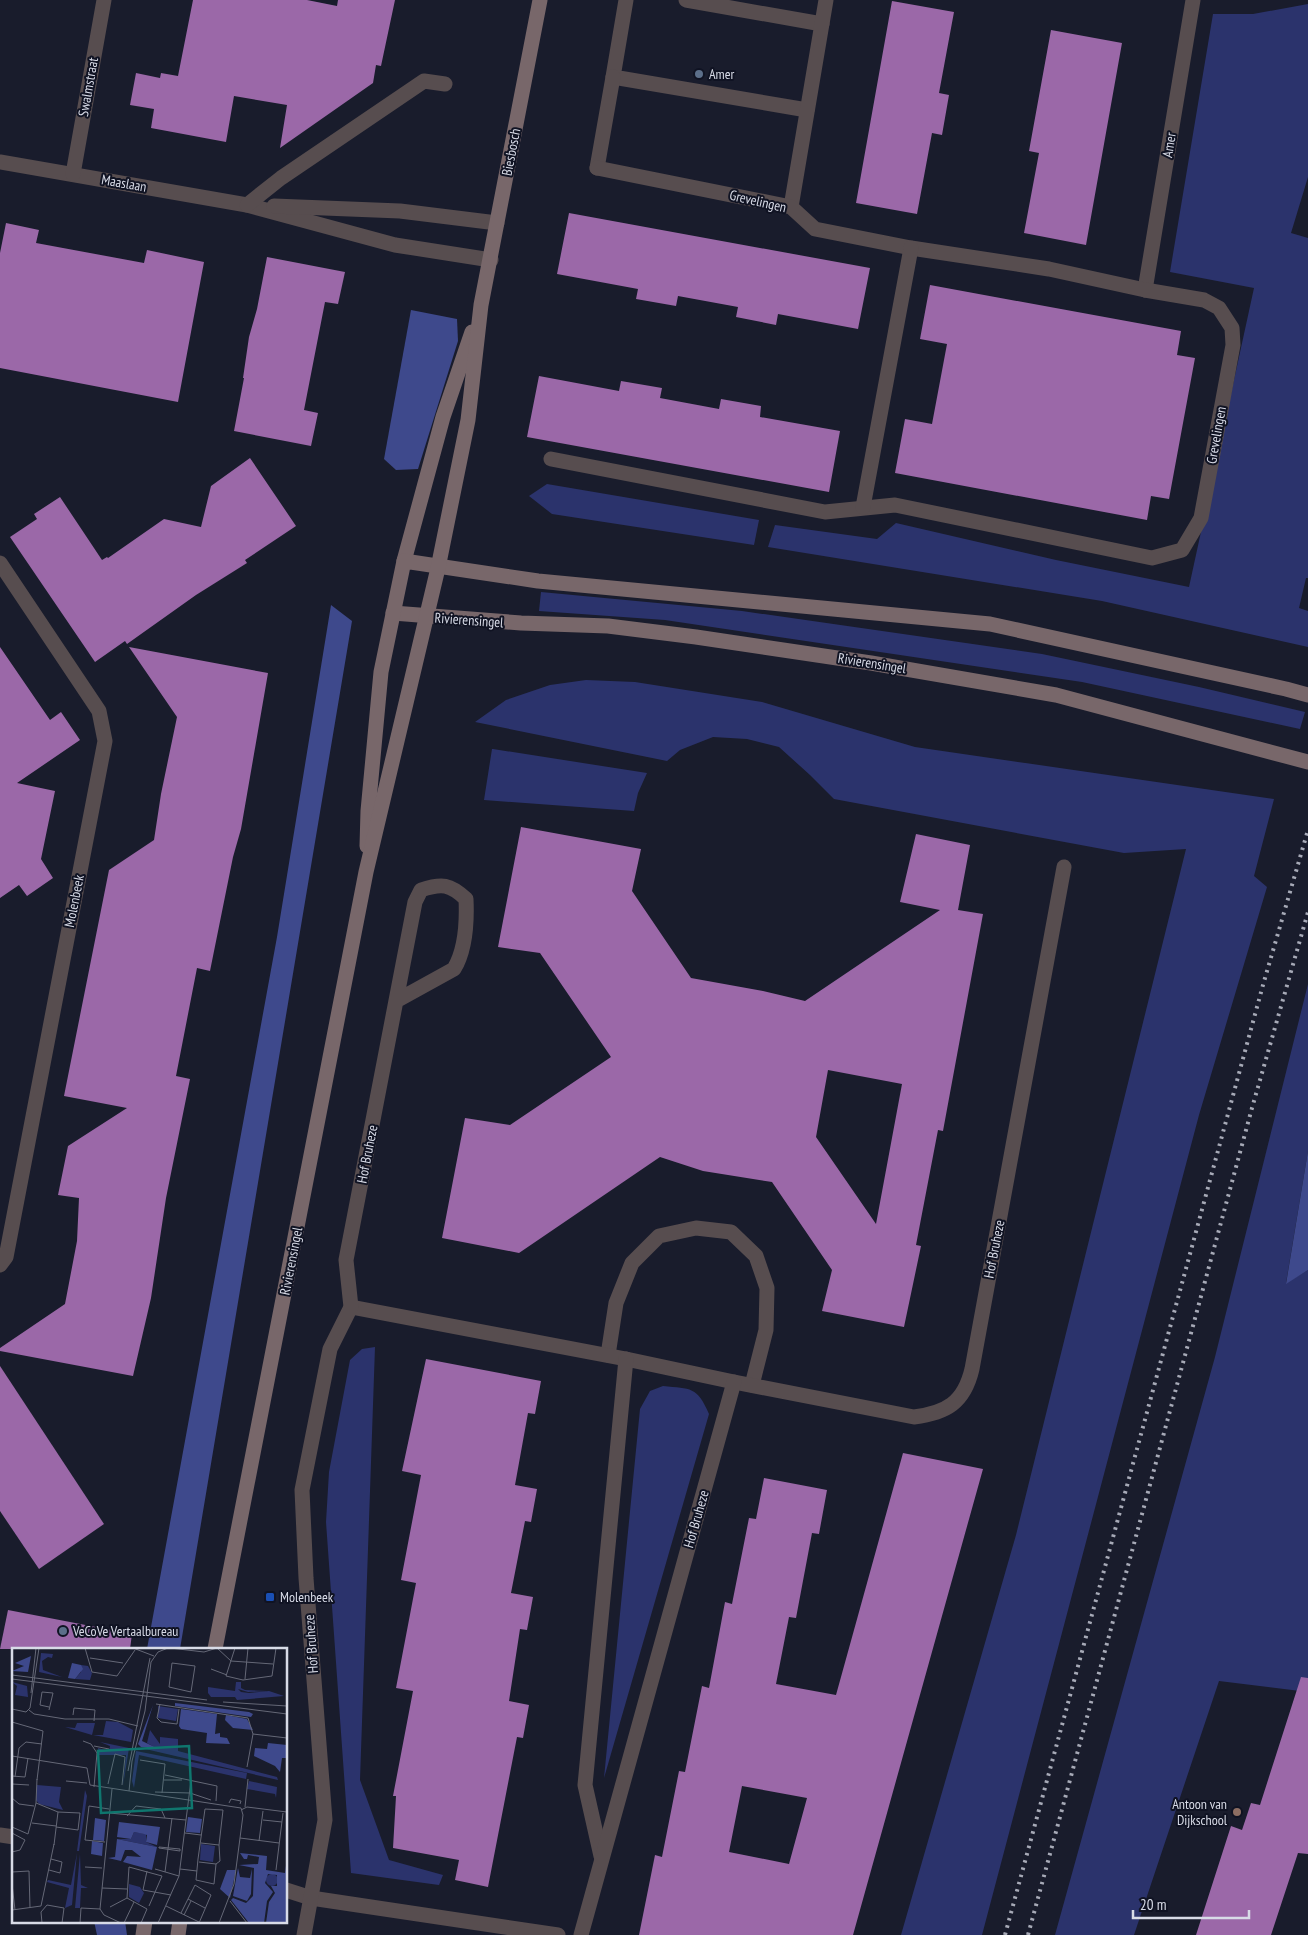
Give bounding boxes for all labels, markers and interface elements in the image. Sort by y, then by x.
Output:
street label: Swalmstraat [74,56,102,118]
place label: Amer [709,65,735,83]
marker: Amer [693,68,705,80]
street label: Biesbosch [498,127,524,177]
street label: Amer [1158,131,1180,159]
street label: Maaslaan [100,170,148,196]
street label: Grevelingen [728,186,788,216]
street label: Grevelingen [1202,405,1230,465]
street label: Rivierensingel [434,609,505,631]
street label: Rivierensingel [837,649,908,677]
street label: Molenbeek [60,873,88,929]
street label: Hof Bruheze [353,1123,382,1185]
street label: Hof Bruheze [980,1218,1009,1280]
street label: Rivierensingel [276,1225,307,1296]
street label: Hof Bruheze [679,1488,713,1550]
place label: Molenbeek [280,1588,334,1606]
marker: Molenbeek [264,1591,276,1603]
street label: Hof Bruheze [300,1614,322,1674]
place label: VeCoVe Vertaalbureau [72,1622,178,1640]
marker: VeCoVe Vertaalbureau [57,1625,69,1637]
inset map [12,1648,288,1922]
place label: Antoon van Dijkschool [1172,1795,1228,1829]
marker: Antoon van Dijkschool [1231,1806,1243,1818]
scale bar [1133,1888,1249,1920]
text: 20 m [1140,1895,1166,1914]

